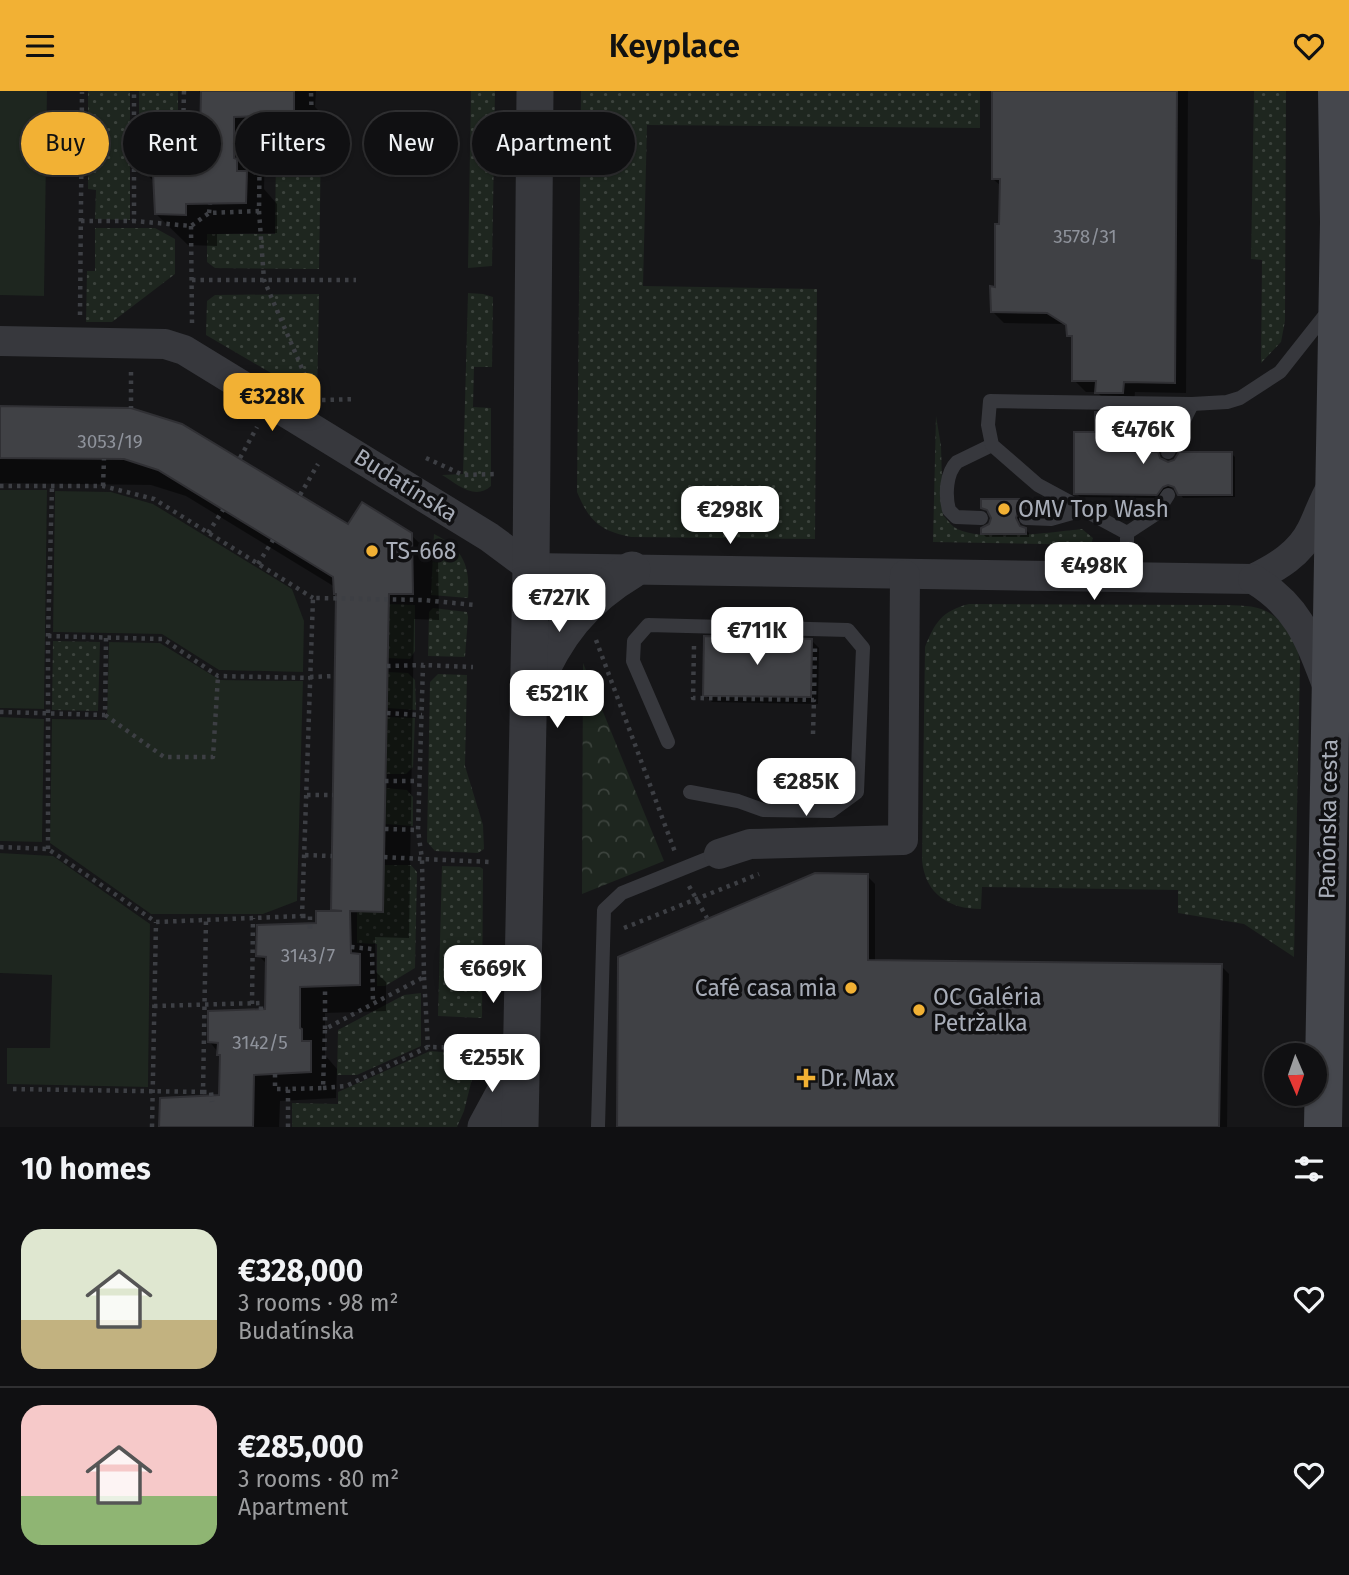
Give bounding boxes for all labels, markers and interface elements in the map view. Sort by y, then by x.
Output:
icon: menu [21,27,59,65]
text: Keyplace [609,27,740,65]
icon: heart [1290,27,1328,65]
chip: Buy [21,112,109,175]
chip: Rent [123,112,221,175]
chip: Filters [235,112,350,175]
chip: New [364,112,458,175]
chip: Apartment [472,112,635,175]
house number: 3578/31 [1053,225,1117,248]
pin: €328K [223,373,321,433]
text: €328K [239,382,305,410]
pin: €476K [1094,407,1192,466]
text: €476K [1111,415,1175,443]
house number: 3053/19 [77,430,143,453]
street label: Budatínska [349,442,463,528]
pin: €298K [681,487,779,546]
text: €298K [697,495,763,523]
place label: OMV Top Wash [1018,495,1169,523]
marker: OMV Top Wash [996,501,1012,517]
place label: TS-668 [386,537,456,565]
marker: TS-668 [364,543,380,559]
pin: €498K [1045,543,1143,602]
text: €498K [1061,551,1127,579]
pin: €727K [510,575,608,634]
text: €727K [528,583,590,611]
pin: €711K [708,607,806,667]
text: €711K [727,616,787,644]
pin: €521K [508,671,606,730]
text: €521K [526,679,588,707]
street label: Panónska cesta [1313,739,1343,899]
pin: €285K [757,759,855,818]
text: €285K [773,767,839,795]
house number: 3143/7 [281,944,335,967]
pin: €669K [444,946,542,1005]
text: €669K [460,954,526,982]
place label: Café casa mia [695,974,837,1002]
marker: Café casa mia [843,980,859,996]
place label: OC Galéria Petržalka [933,983,1042,1037]
marker: OC Galéria Petržalka [911,1002,927,1018]
house number: 3142/5 [232,1031,288,1054]
pin: €255K [443,1035,541,1094]
text: €255K [460,1043,524,1071]
north arrow [1264,1043,1326,1106]
map controls [1264,1043,1327,1106]
place label: Dr. Max [820,1064,896,1092]
marker: Dr. Max [798,1070,814,1086]
icon: filters [1290,1150,1328,1188]
text: 10 homes [21,1151,151,1187]
text: €328,000 [238,1253,363,1289]
icon: home [77,1257,161,1341]
icon: heart [1290,1280,1328,1318]
text: 3 rooms · 98 m² [238,1289,398,1317]
text: Budatínska [238,1317,355,1345]
text: €285,000 [238,1429,364,1465]
icon: home [77,1433,161,1517]
icon: heart [1290,1456,1328,1494]
text: 3 rooms · 80 m² [238,1465,399,1493]
text: Apartment [238,1493,348,1521]

